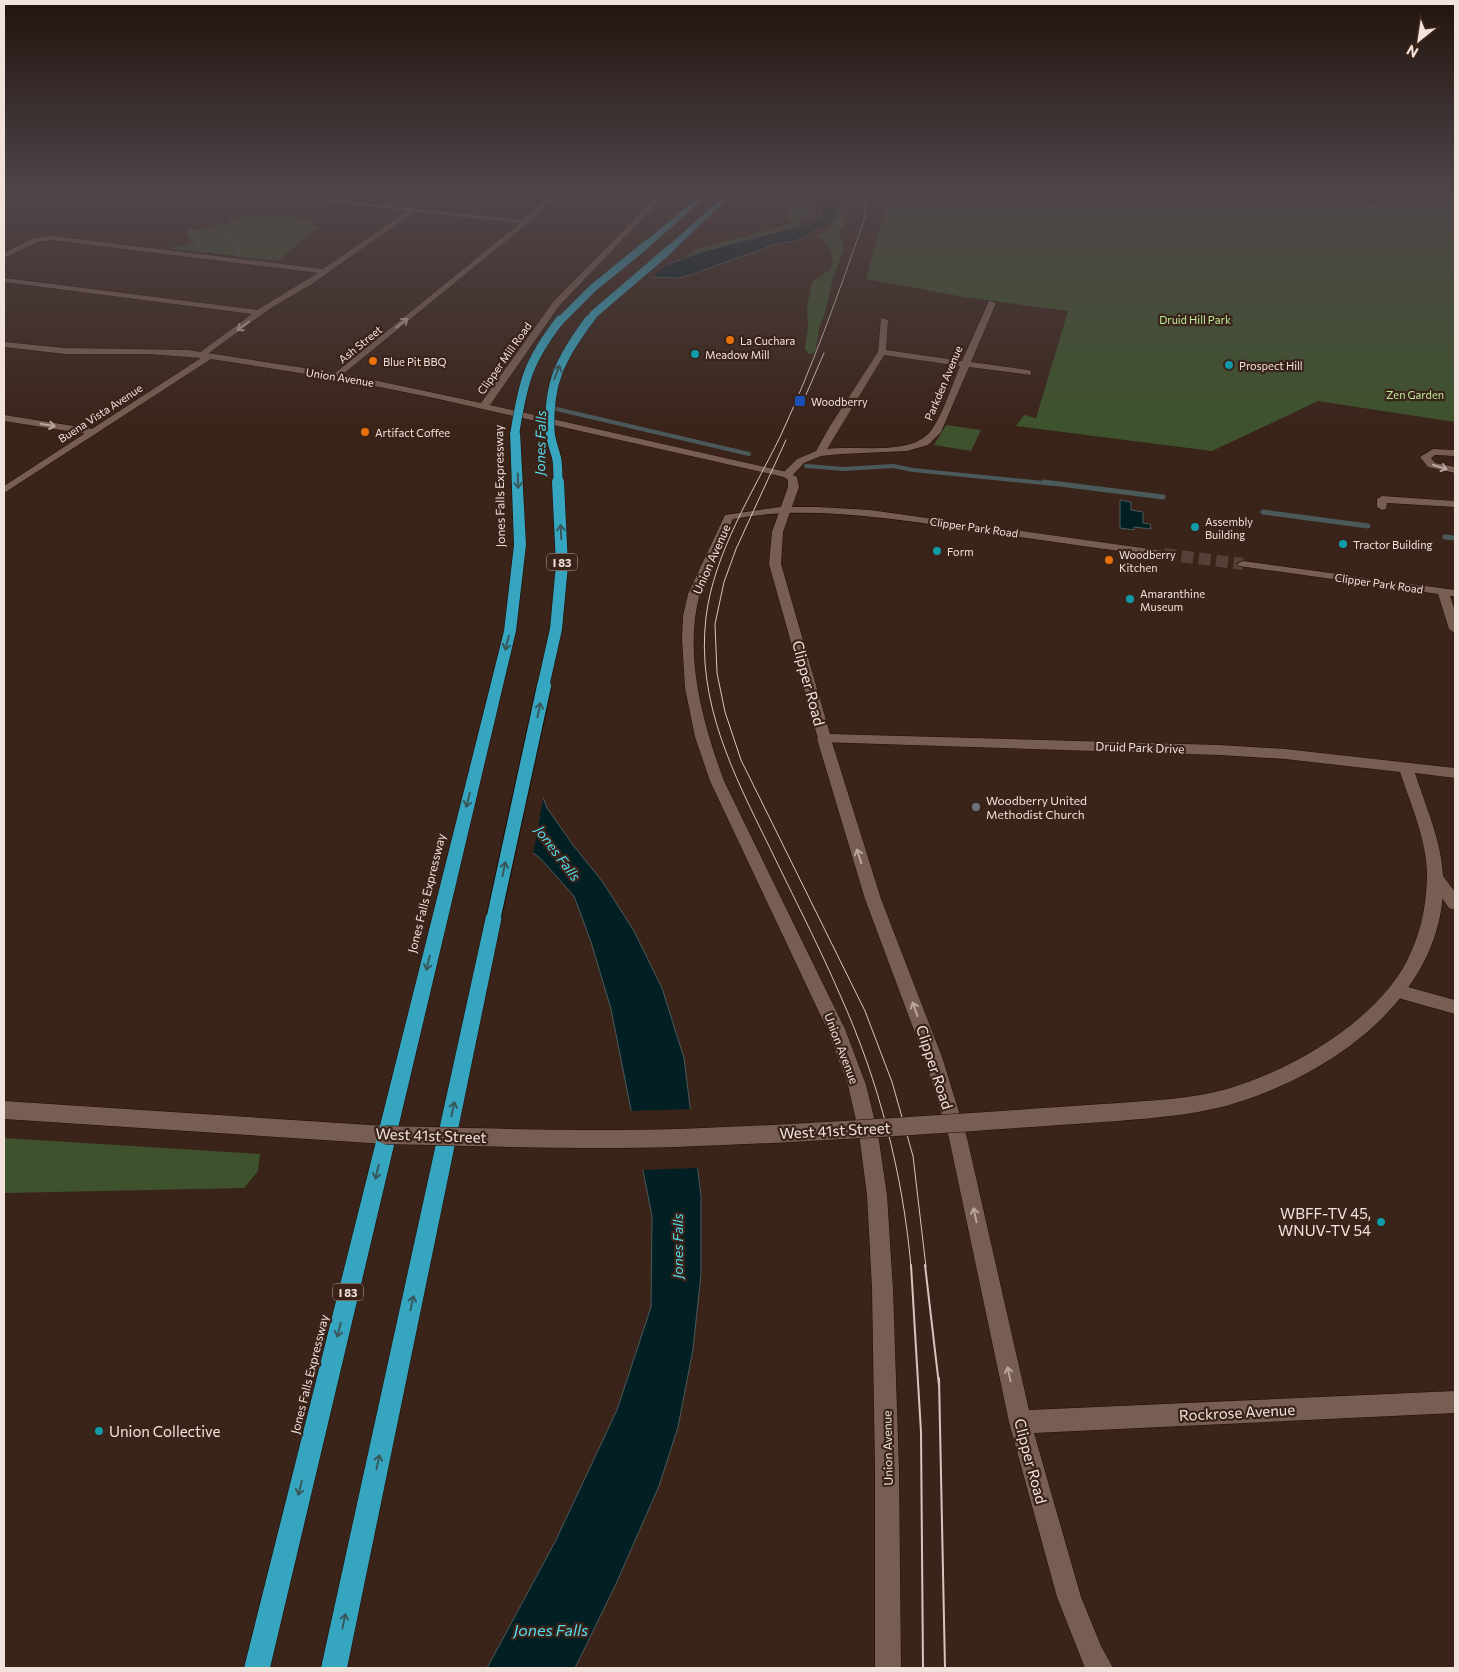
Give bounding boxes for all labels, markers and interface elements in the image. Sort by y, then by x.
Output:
north arrow [1394,15,1444,65]
text: N [1403,42,1421,62]
park label: Druid Hill Park [1159,313,1231,326]
one-way arrow [395,318,408,329]
street label: Clipper Mill Road [474,319,534,397]
one-way arrow [236,320,250,331]
street label: Ash Street [336,322,385,365]
marker: La Cuchara [724,334,736,346]
place label: La Cuchara [740,334,795,347]
street label: Parkden Avenue [921,343,965,422]
marker: Meadow Mill [689,348,701,360]
place label: Meadow Mill [705,348,770,361]
marker: Blue Pit BBQ [367,355,379,367]
place label: Blue Pit BBQ [383,355,446,368]
marker: Prospect Hill [1223,359,1235,371]
place label: Prospect Hill [1239,359,1303,372]
street label: Union Avenue [305,365,375,389]
one-way arrow [553,365,562,380]
street label: Buena Vista Avenue [56,381,145,445]
park label: Zen Garden [1386,388,1444,401]
marker: Woodberry [793,394,807,408]
place label: Woodberry [811,395,868,408]
water label: Jones Falls [531,410,549,478]
one-way arrow [40,421,56,431]
street label: Jones Falls Expressway [491,425,508,547]
marker: Artifact Coffee [359,426,371,438]
place label: Artifact Coffee [375,426,450,439]
one-way arrow [1432,463,1448,473]
one-way arrow [513,472,523,489]
street label: Clipper Park Road [929,514,1019,540]
place label: Assembly Building [1205,515,1253,541]
marker: Assembly Building [1189,521,1201,533]
street label: Union Avenue [689,522,733,596]
one-way arrow [556,525,566,541]
marker: Tractor Building [1337,538,1349,550]
place label: Tractor Building [1353,538,1432,551]
marker: Form [931,545,943,557]
place label: Form [947,545,974,558]
place label: Woodberry Kitchen [1119,548,1176,574]
road number: I 83 [547,554,577,570]
marker: Woodberry Kitchen [1103,554,1115,566]
street label: Clipper Park Road [1334,570,1424,596]
place label: Amaranthine Museum [1140,587,1205,613]
marker: Amaranthine Museum [1124,593,1136,605]
one-way arrow [502,634,511,650]
street label: Clipper Road [789,638,829,728]
one-way arrow [534,703,544,719]
street label: Druid Park Drive [1095,738,1185,756]
one-way arrow [463,792,472,808]
place label: Woodberry United Methodist Church [986,793,1087,821]
marker: Woodberry United Methodist Church [970,801,982,813]
water label: Jones Falls [530,820,584,884]
street label: Jones Falls Expressway [404,832,449,954]
one-way arrow [854,849,864,865]
one-way arrow [500,861,509,877]
one-way arrow [423,955,432,971]
one-way arrow [910,1002,919,1017]
street label: Union Avenue [822,1010,862,1086]
street label: Clipper Road [913,1023,957,1111]
one-way arrow [448,1102,458,1118]
street label: West 41st Street [779,1118,891,1142]
street label: West 41st Street [375,1124,487,1146]
one-way arrow [372,1164,381,1180]
place label: WBFF-TV 45, WNUV-TV 54 [1278,1204,1371,1239]
one-way arrow [970,1208,979,1224]
water label: Jones Falls [669,1213,686,1281]
marker: WBFF-TV 45, WNUV-TV 54 [1375,1216,1387,1228]
road number: I 83 [333,1284,363,1300]
one-way arrow [407,1295,417,1311]
street label: Jones Falls Expressway [287,1313,332,1435]
one-way arrow [334,1322,343,1338]
one-way arrow [1004,1366,1013,1382]
street label: Rockrose Avenue [1178,1400,1296,1424]
street label: Union Avenue [879,1410,895,1486]
street label: Clipper Road [1011,1416,1051,1506]
place label: Union Collective [109,1422,220,1440]
marker: Union Collective [93,1425,105,1437]
one-way arrow [374,1454,383,1470]
one-way arrow [295,1480,305,1496]
one-way arrow [340,1613,349,1629]
water label: Jones Falls [512,1620,588,1639]

